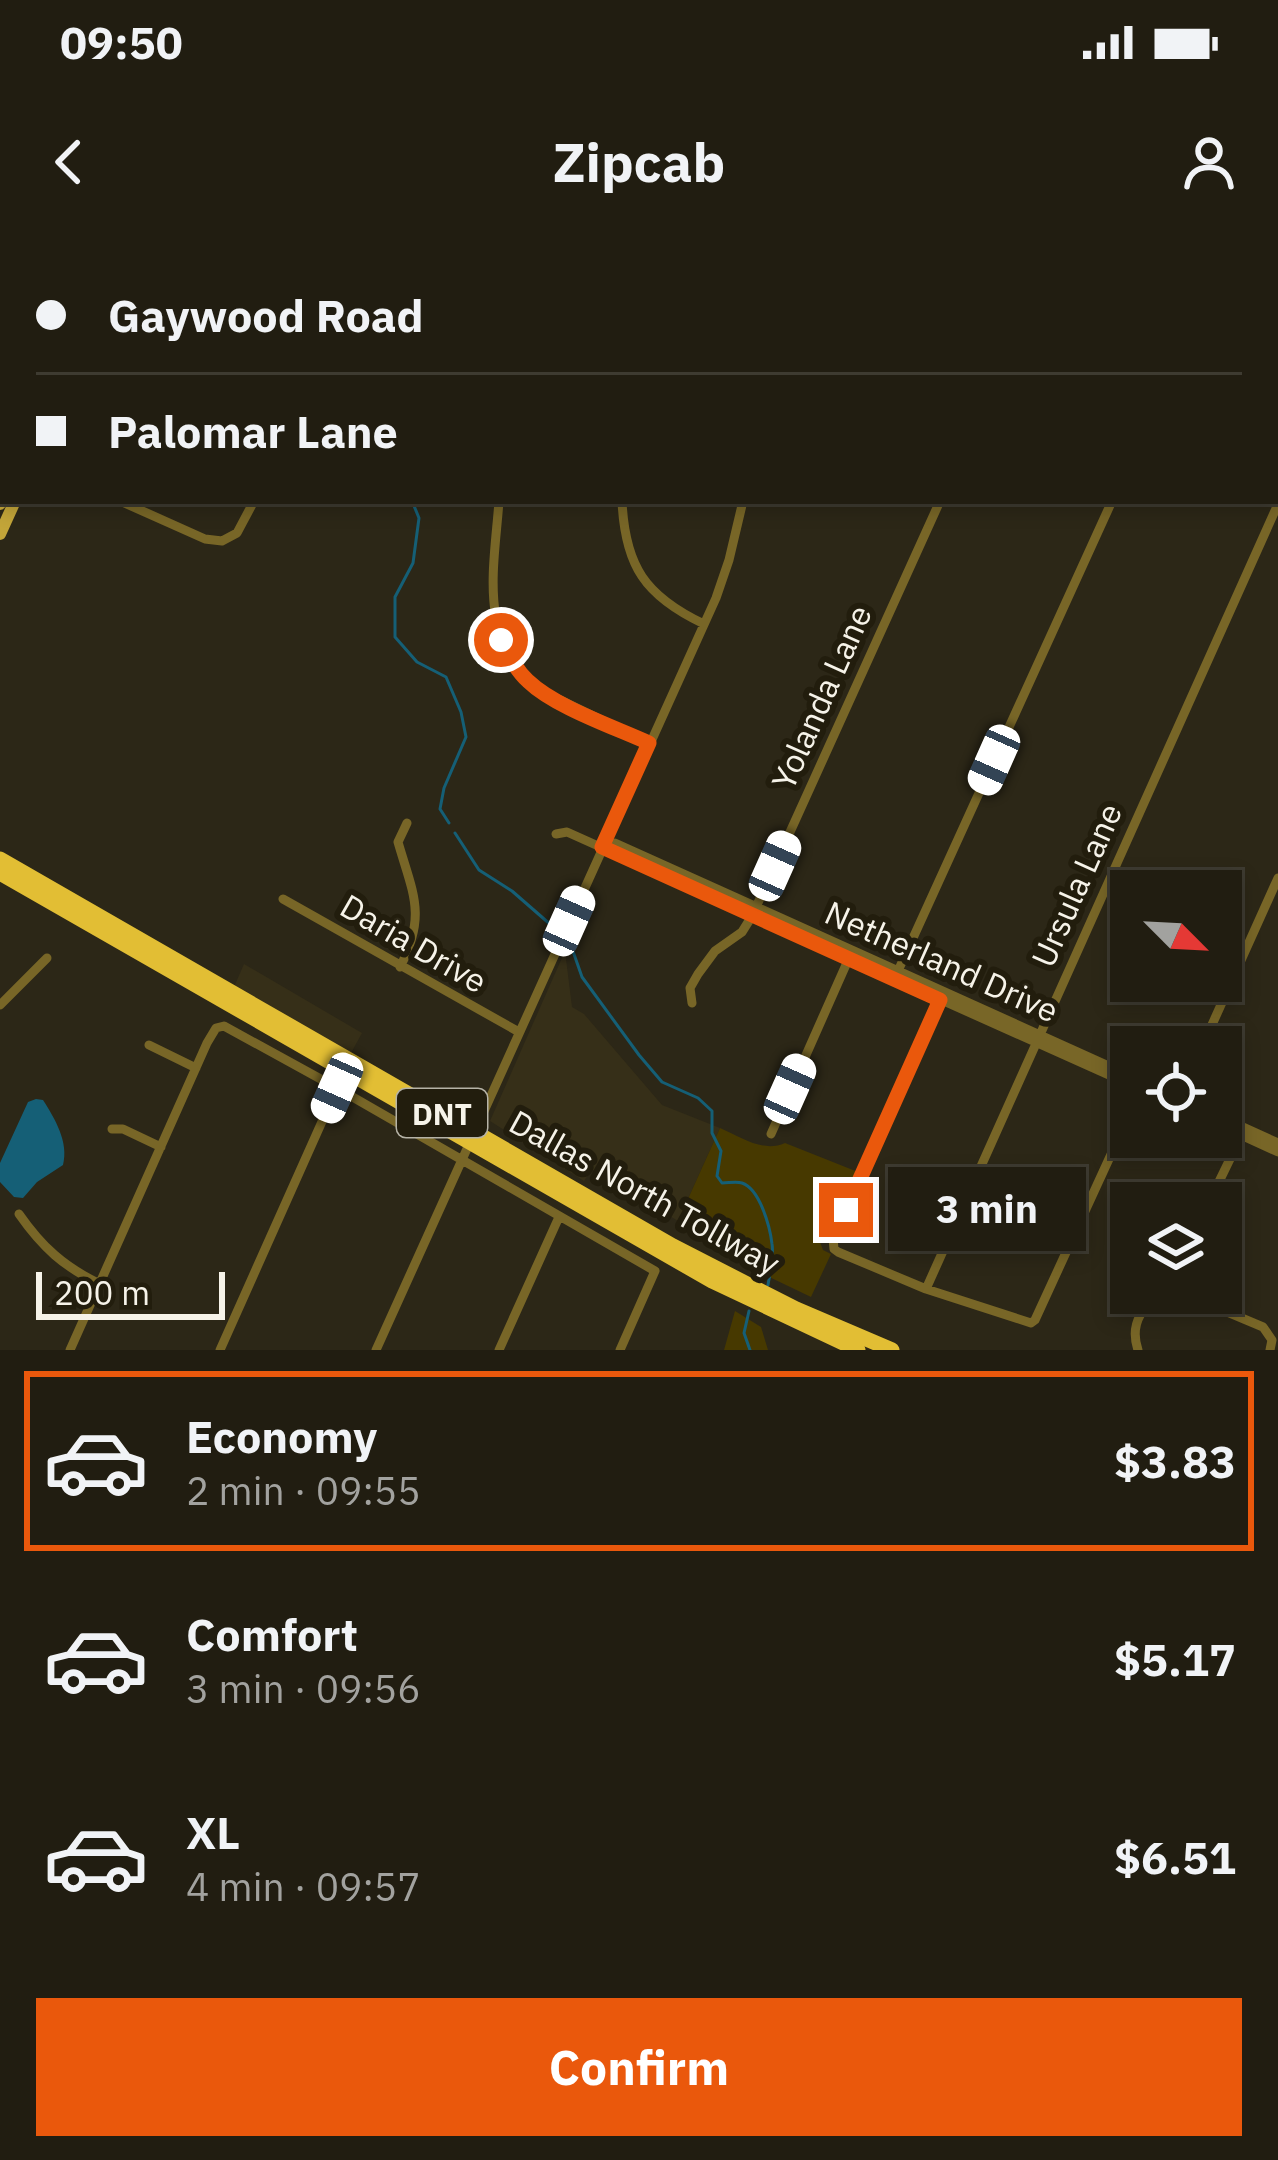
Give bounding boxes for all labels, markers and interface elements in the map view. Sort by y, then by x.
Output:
text: 09:50 [60,13,183,71]
text: Zipcab [553,127,725,197]
icon: back [36,129,102,195]
icon: person [1176,129,1242,195]
text: Gaywood Road [108,286,424,344]
text: Palomar Lane [108,402,398,460]
street label: Yolanda Lane [761,598,881,796]
route start [474,613,528,667]
car [963,720,1025,800]
street label: Ursula Lane [1021,796,1131,974]
car [744,826,806,906]
north arrow [1110,870,1242,1002]
map controls [1110,870,1242,1314]
car [538,881,600,961]
street label: Daria Drive [333,884,495,1002]
street label: Netherland Drive [819,890,1065,1032]
button: locate [1110,1026,1242,1158]
car [306,1048,368,1128]
car [759,1049,821,1129]
road number: DNT [397,1089,487,1137]
street label: Dallas North Tollway [502,1100,788,1284]
callout: 3 min [888,1168,1086,1252]
button: layers [1110,1182,1242,1314]
route end [819,1183,873,1237]
text: 3 min [936,1183,1038,1234]
scale bar [36,1266,225,1319]
text: 200 m [54,1271,150,1314]
icon: car [42,1407,150,1515]
text: Economy [186,1407,377,1465]
text: $3.83 [1114,1432,1236,1490]
text: 2 min · 09:55 [186,1465,421,1516]
icon: car [42,1605,150,1713]
text: Comfort [186,1605,358,1663]
text: $5.17 [1114,1630,1236,1688]
text: 3 min · 09:56 [186,1663,421,1714]
icon: car [42,1803,150,1911]
text: XL [186,1803,240,1861]
text: $6.51 [1114,1828,1236,1886]
text: 4 min · 09:57 [186,1861,421,1912]
button: Confirm [36,1998,1242,2136]

